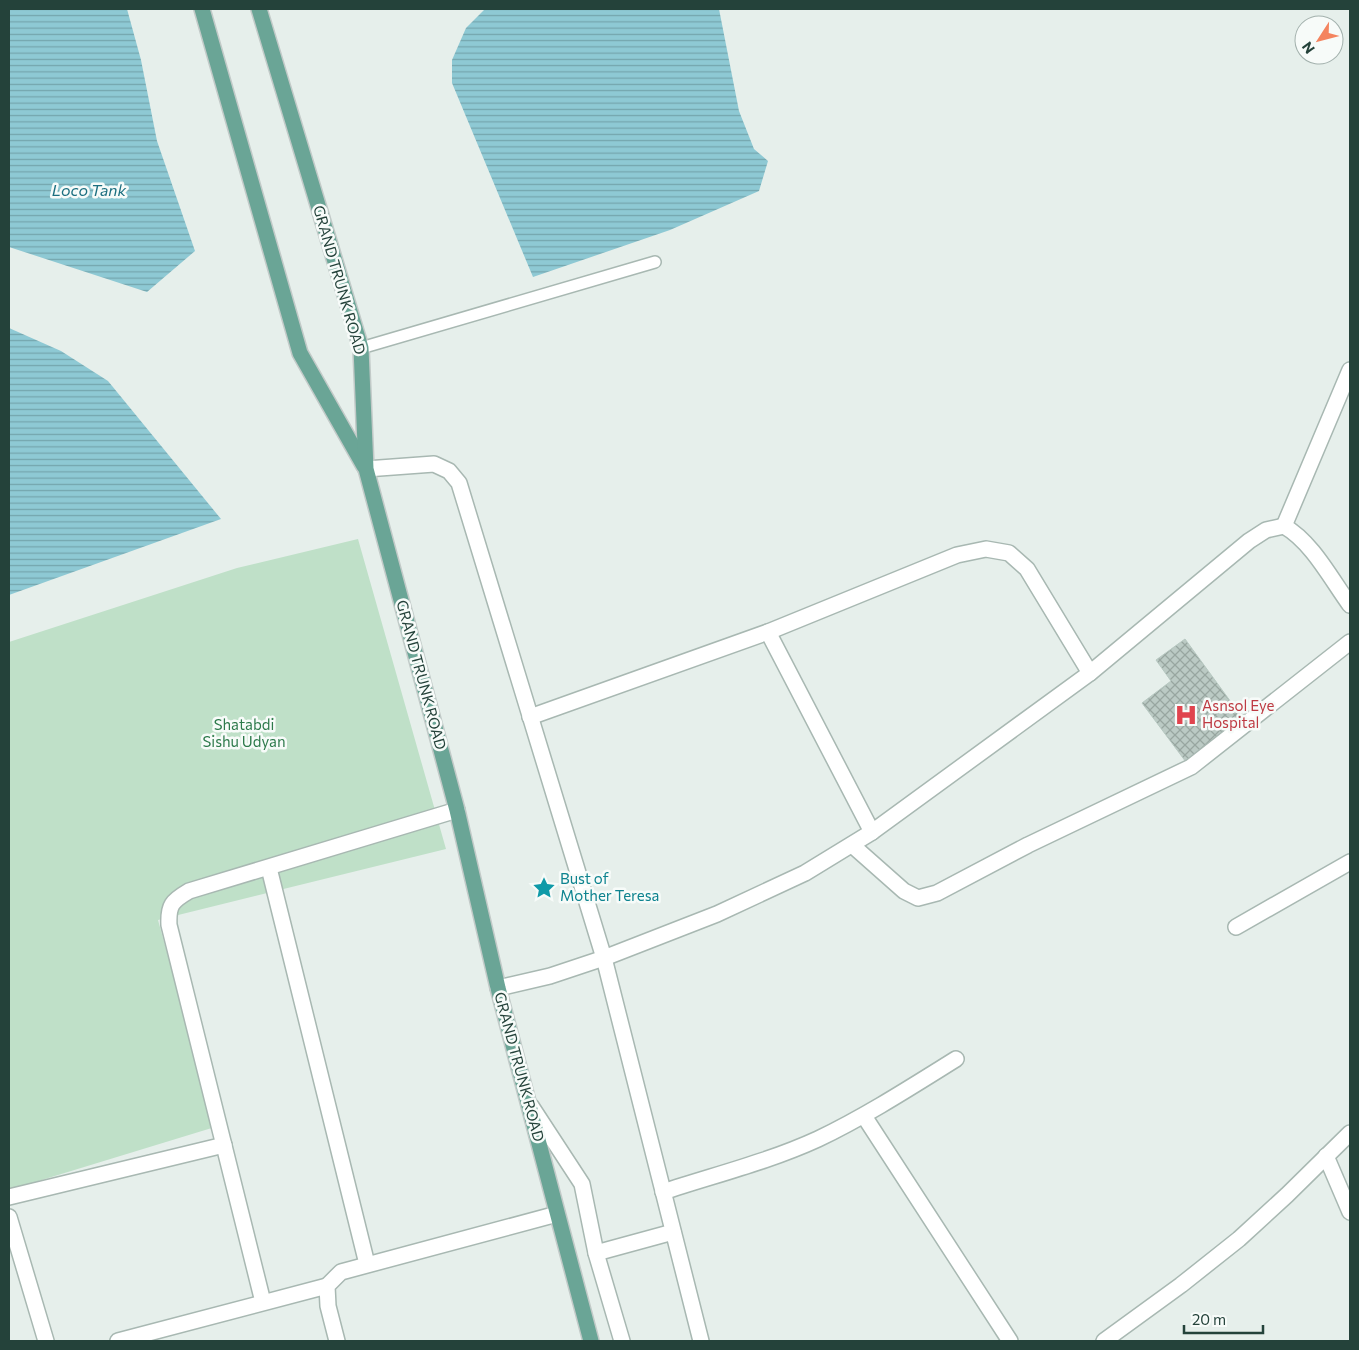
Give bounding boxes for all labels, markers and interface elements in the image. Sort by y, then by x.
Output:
north arrow [1294,15,1344,65]
text: N [1298,39,1318,57]
water label: Loco Tank [52,180,126,199]
street label: GRAND TRUNK ROAD [310,203,370,356]
street label: GRAND TRUNK ROAD [393,598,451,752]
place label: Asnsol Eye Hospital [1202,696,1274,731]
hospital icon: Asnsol Eye Hospital [1173,702,1199,728]
park label: Shatabdi Sishu Udyan [203,715,286,750]
place label: Bust of Mother Teresa [560,869,659,904]
place icon: Bust of Mother Teresa [531,875,557,901]
street label: GRAND TRUNK ROAD [491,990,549,1144]
scale bar [1184,1302,1263,1334]
text: 20 m [1192,1310,1226,1328]

